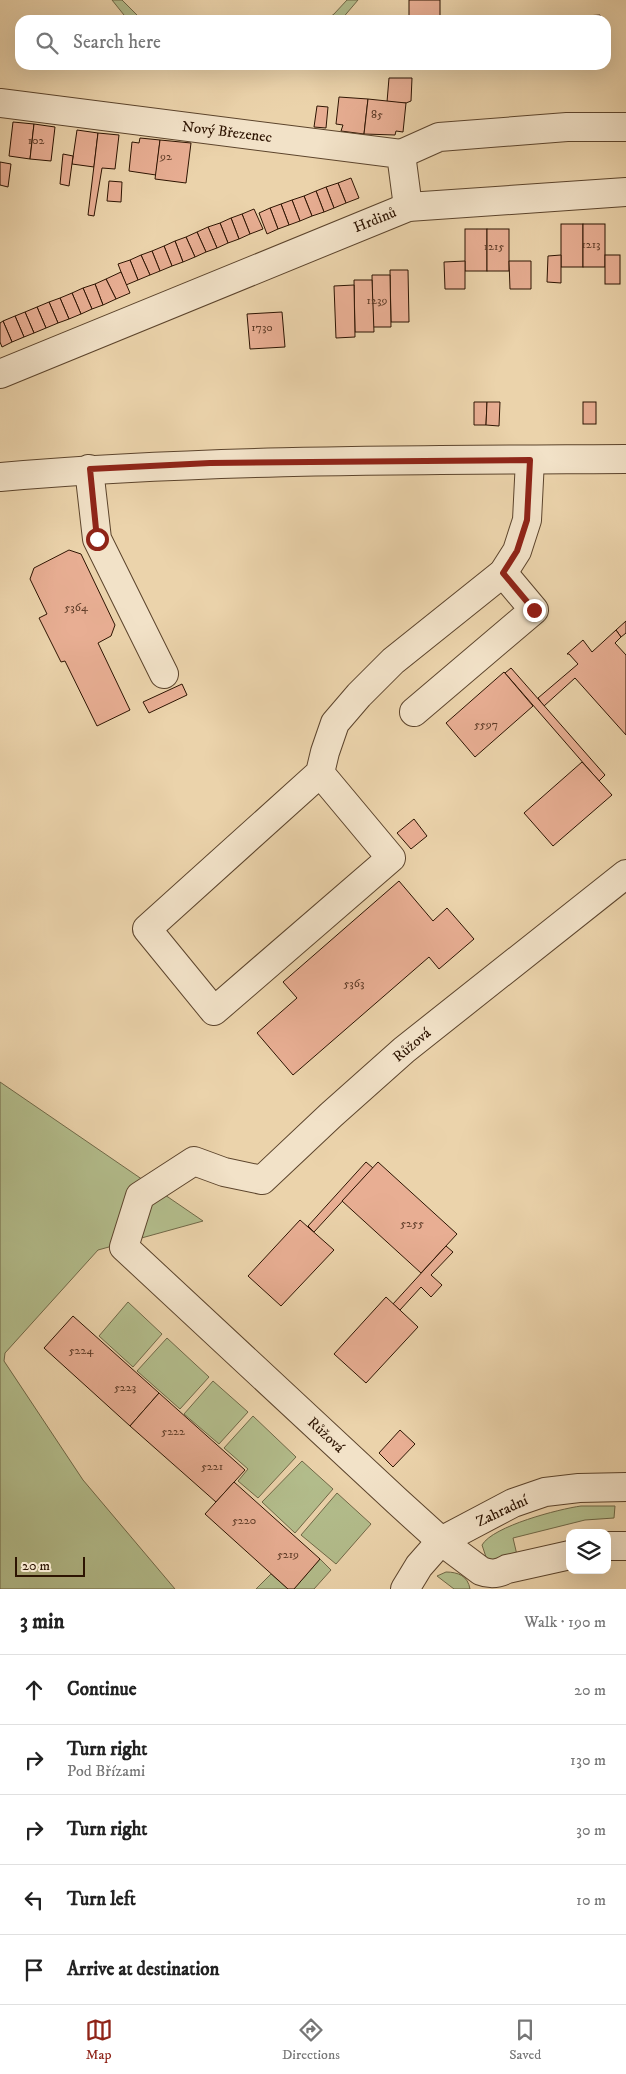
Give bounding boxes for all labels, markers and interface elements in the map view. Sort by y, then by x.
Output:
search box [15,15,611,70]
icon: search [33,29,61,57]
text: Search here [73,31,161,54]
house number: 85 [371,107,383,122]
street label: Nový Březenec [181,117,274,147]
house number: 102 [28,133,44,148]
house number: 92 [159,149,172,164]
street label: Hrdinů [351,203,399,237]
house number: 1213 [581,237,601,252]
house number: 1215 [484,239,504,254]
house number: 1239 [367,293,387,308]
house number: 1730 [251,320,273,335]
route start [86,528,109,551]
route end [523,599,546,622]
house number: 5364 [64,600,89,615]
house number: 5597 [474,717,498,732]
house number: 5363 [343,976,365,991]
street label: Růžová [389,1023,435,1066]
house number: 5255 [400,1216,424,1231]
house number: 5224 [69,1343,94,1358]
house number: 5223 [114,1380,136,1395]
street label: Růžová [303,1413,349,1457]
house number: 5222 [161,1424,185,1439]
house number: 5221 [201,1459,223,1474]
street label: Zahradní [473,1490,532,1531]
house number: 5220 [232,1513,256,1528]
map controls [566,1529,611,1574]
button: layers [566,1529,611,1574]
house number: 5219 [277,1547,299,1562]
scale bar [15,1554,85,1577]
text: 20 m [22,1557,50,1575]
text: 3 min [20,1609,65,1635]
text: Walk · 190 m [524,1612,606,1632]
icon: ahead [20,1676,48,1704]
text: Continue [67,1678,137,1701]
text: 20 m [574,1680,606,1700]
text: Turn right [67,1738,147,1761]
icon: right [20,1746,48,1774]
text: 130 m [570,1750,606,1770]
text: Pod Břízami [67,1761,145,1781]
icon: right [20,1816,48,1844]
text: Turn right [67,1818,147,1841]
text: 30 m [576,1820,606,1840]
icon: left [20,1886,48,1914]
text: Turn left [67,1888,136,1911]
text: 10 m [576,1890,606,1910]
icon: arrive [20,1956,48,1984]
text: Arrive at destination [67,1958,219,1981]
tab: Map [85,2016,113,2064]
tab: Directions [282,2016,340,2064]
tab: Saved [509,2016,541,2064]

